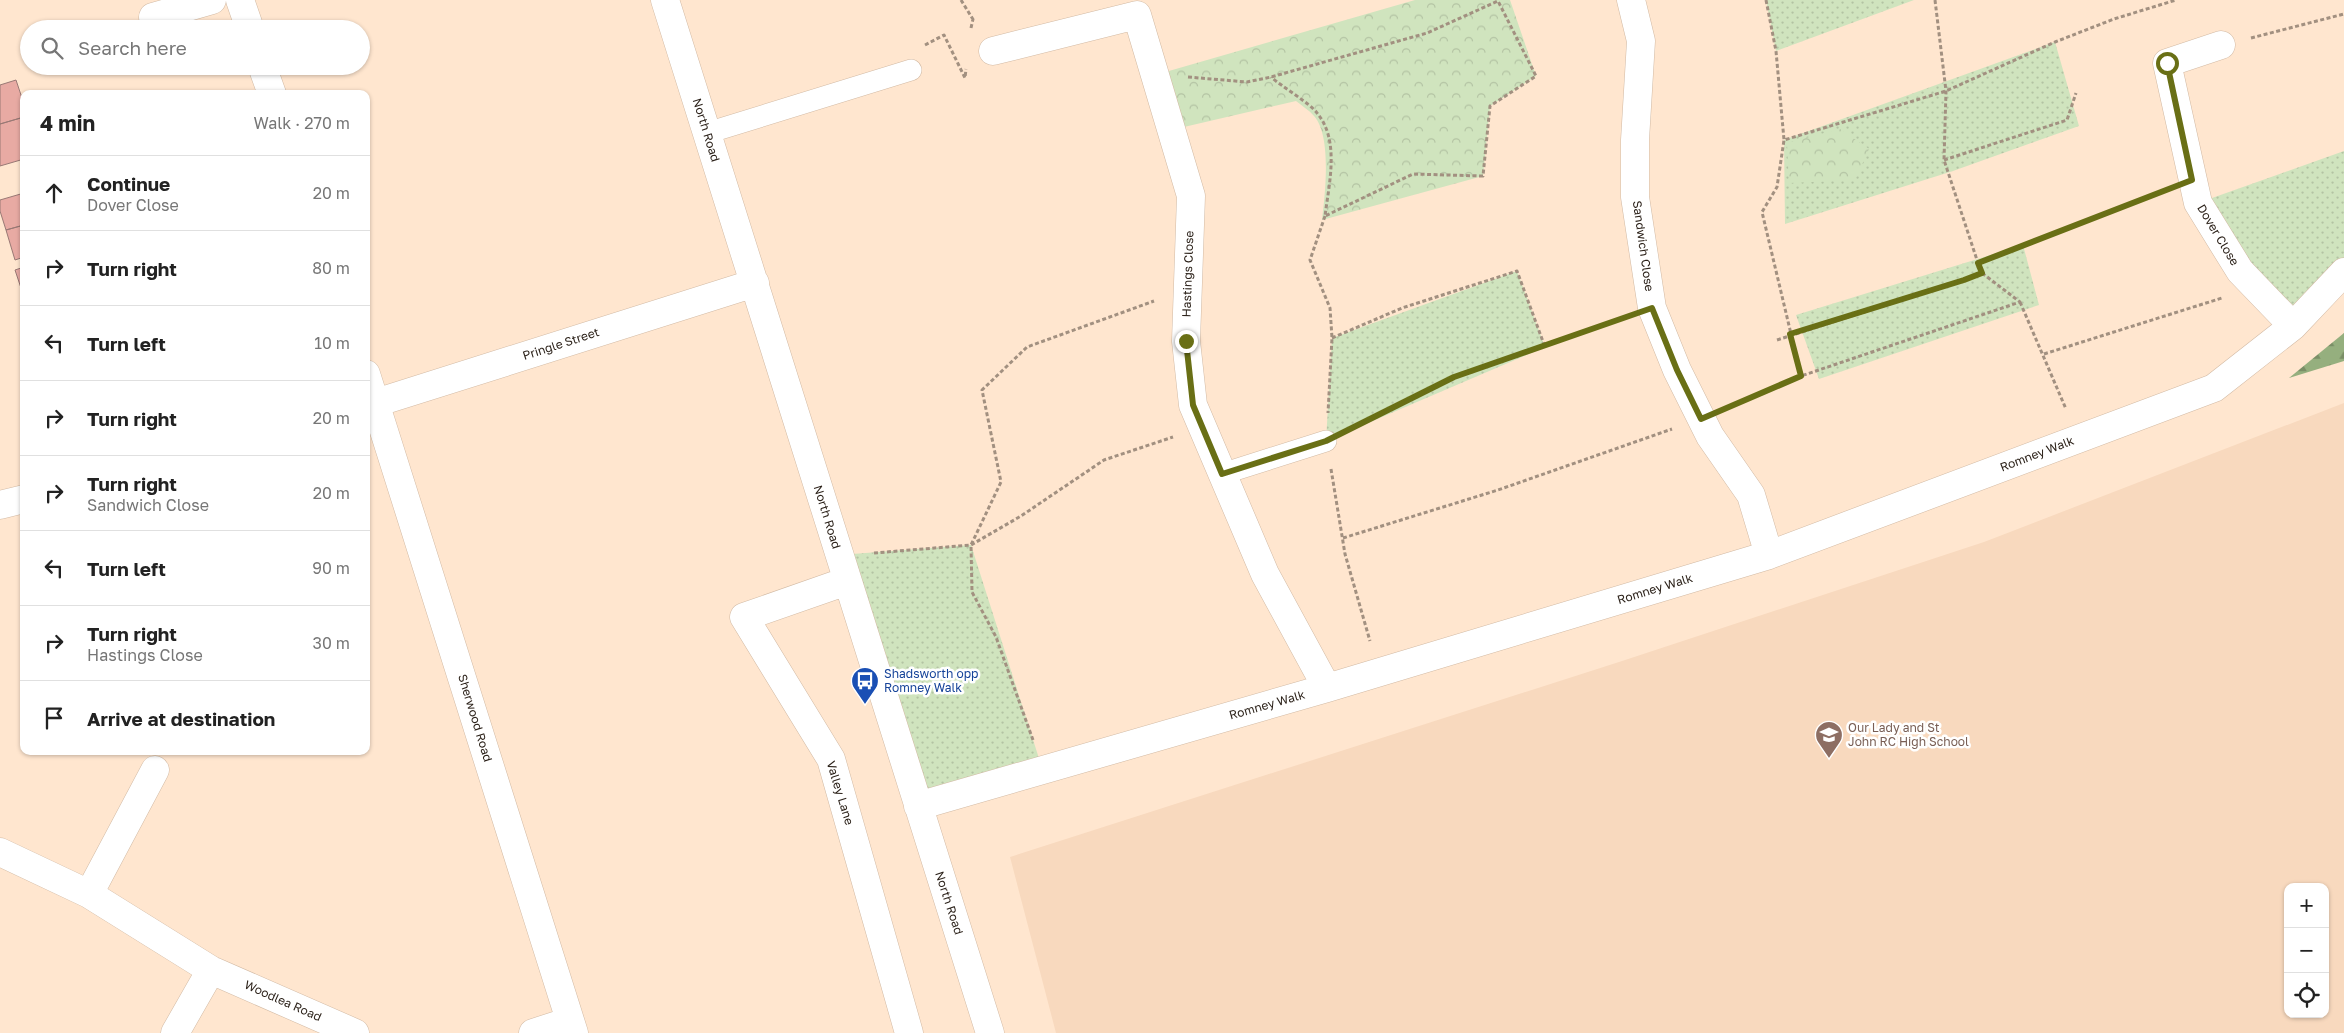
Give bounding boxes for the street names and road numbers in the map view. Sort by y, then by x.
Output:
street label: North Road [690,96,723,164]
street label: Sandwich Close [1630,200,1657,292]
street label: Dover Close [2194,201,2243,268]
street label: Hastings Close [1178,230,1197,318]
street label: Pringle Street [521,324,601,363]
street label: Romney Walk [1998,432,2076,475]
street label: North Road [811,483,844,551]
street label: Romney Walk [1615,570,1695,607]
street label: Sherwood Road [455,672,496,763]
street label: Romney Walk [1227,686,1307,722]
street label: Valley Lane [824,759,857,827]
street label: North Road [932,869,967,936]
street label: Woodlea Road [242,977,324,1024]

